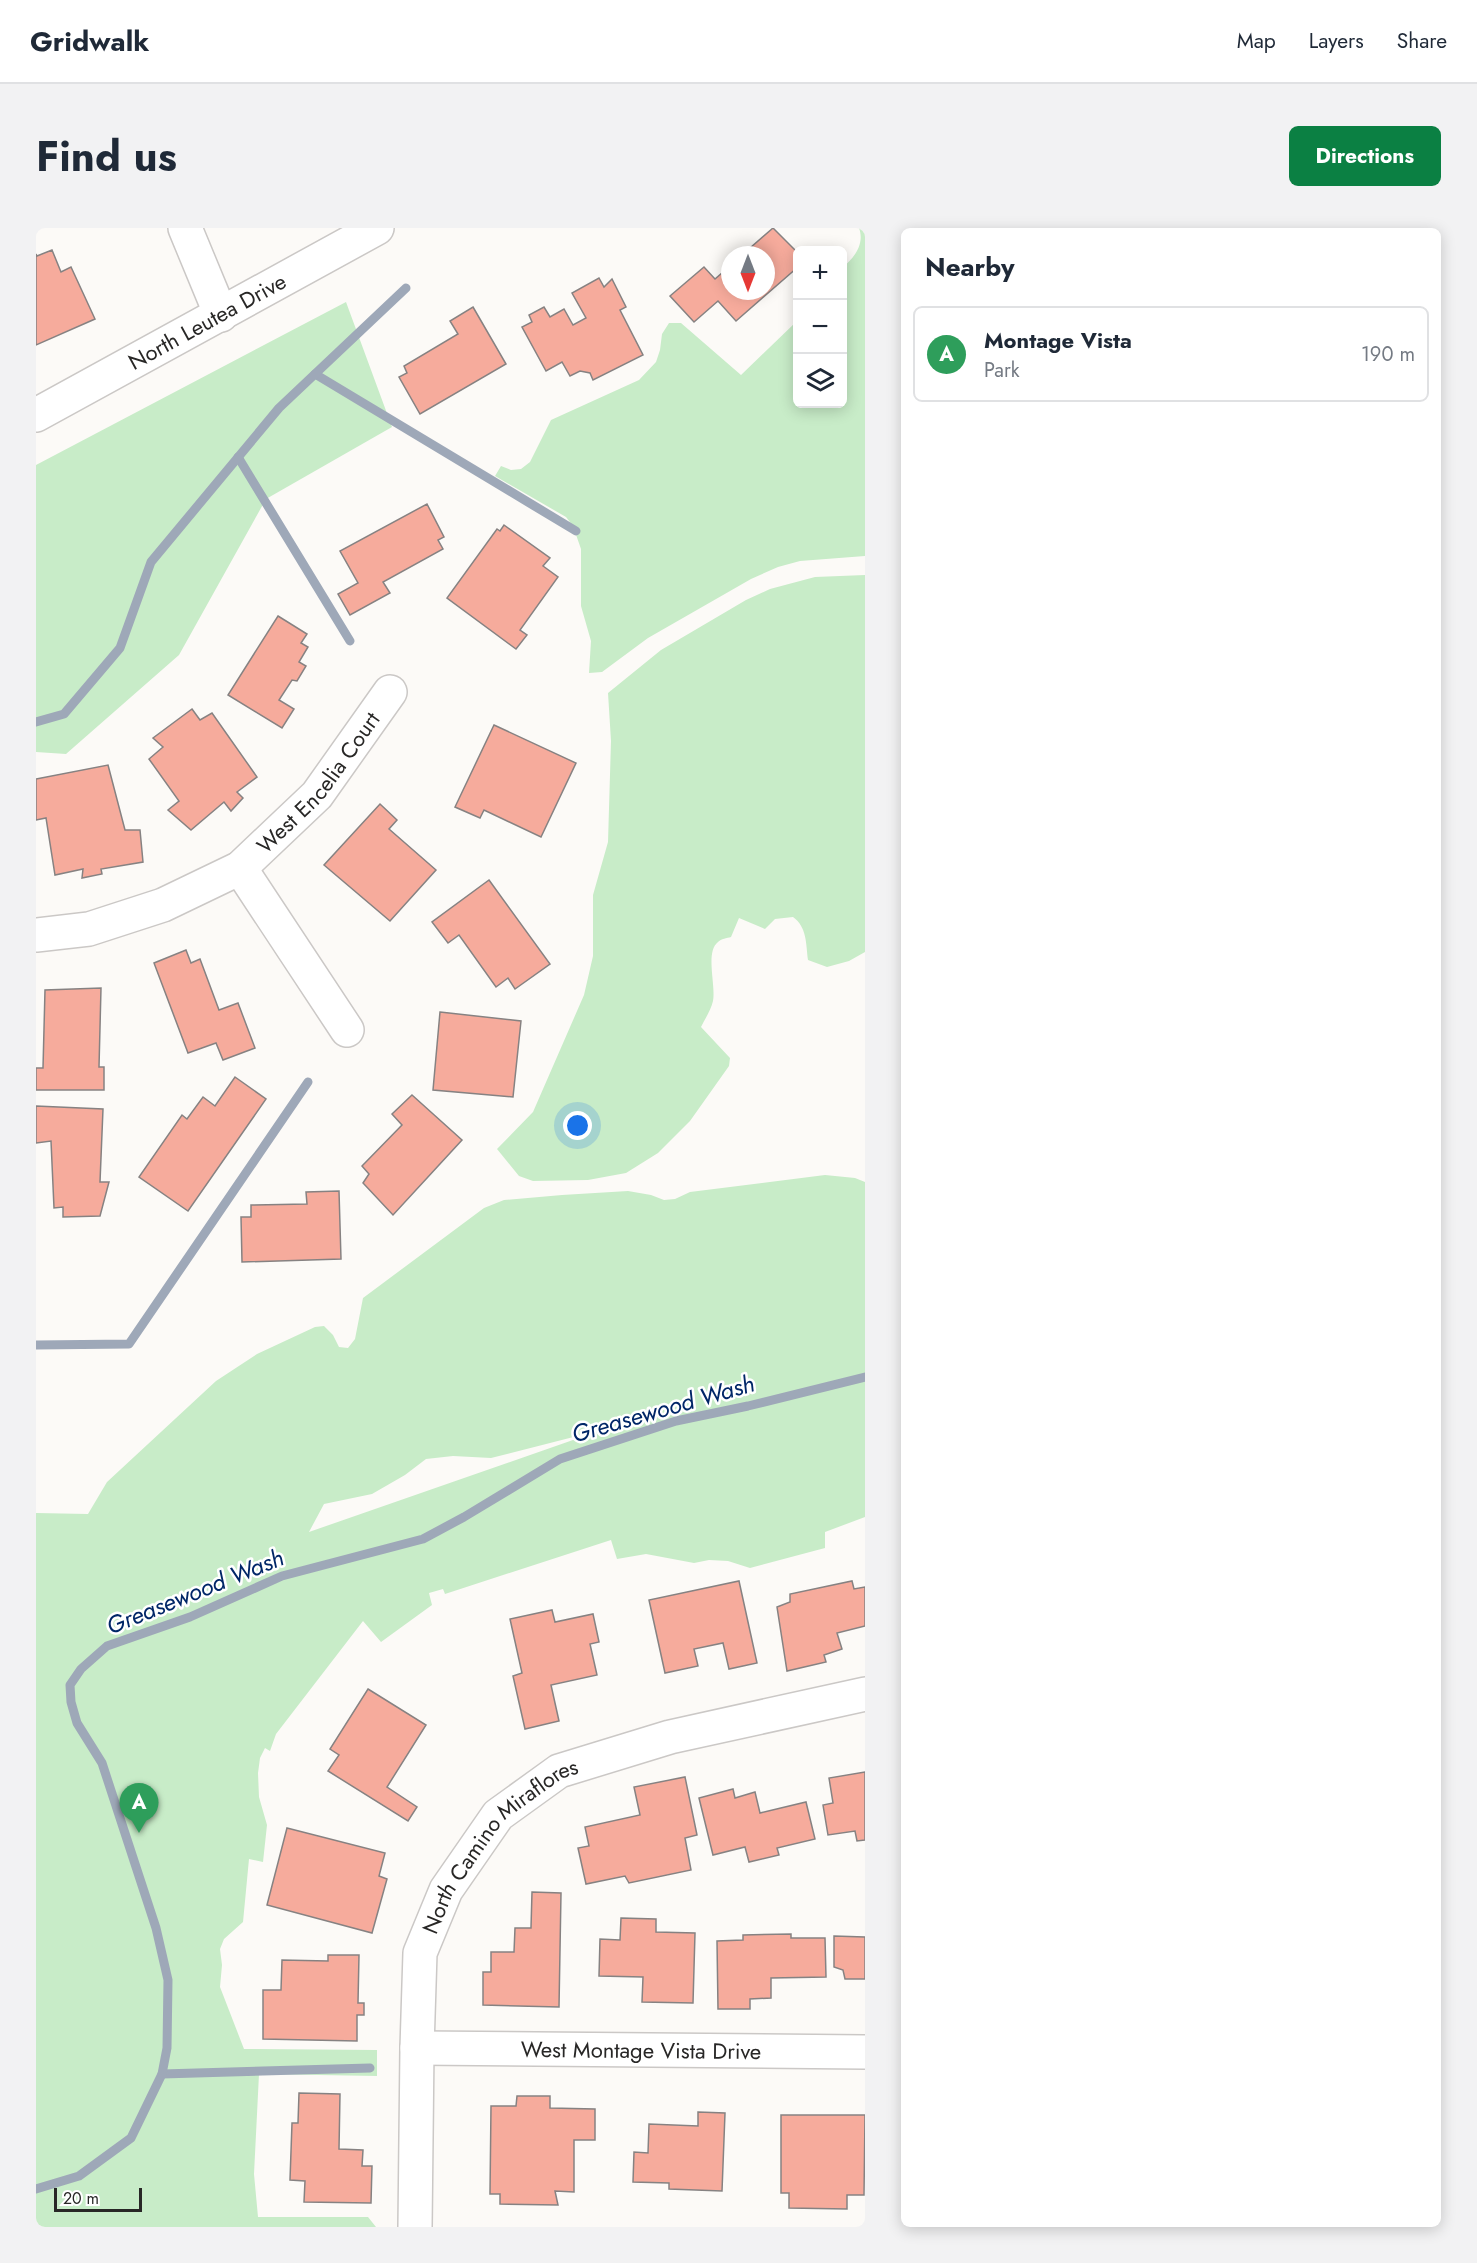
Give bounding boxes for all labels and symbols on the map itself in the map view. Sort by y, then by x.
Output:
north arrow [721,246,775,300]
street label: North Leutea Drive [122,265,292,378]
street label: West Encelia Court [249,704,388,860]
your location [563,1111,592,1140]
water label: Greasewood Wash [567,1366,758,1451]
water label: Greasewood Wash [101,1540,289,1643]
street label: North Camino Miraflores [414,1750,582,1939]
pin: A [120,1784,158,1833]
street label: West Montage Vista Drive [521,2033,761,2067]
scale bar [54,2185,142,2212]

